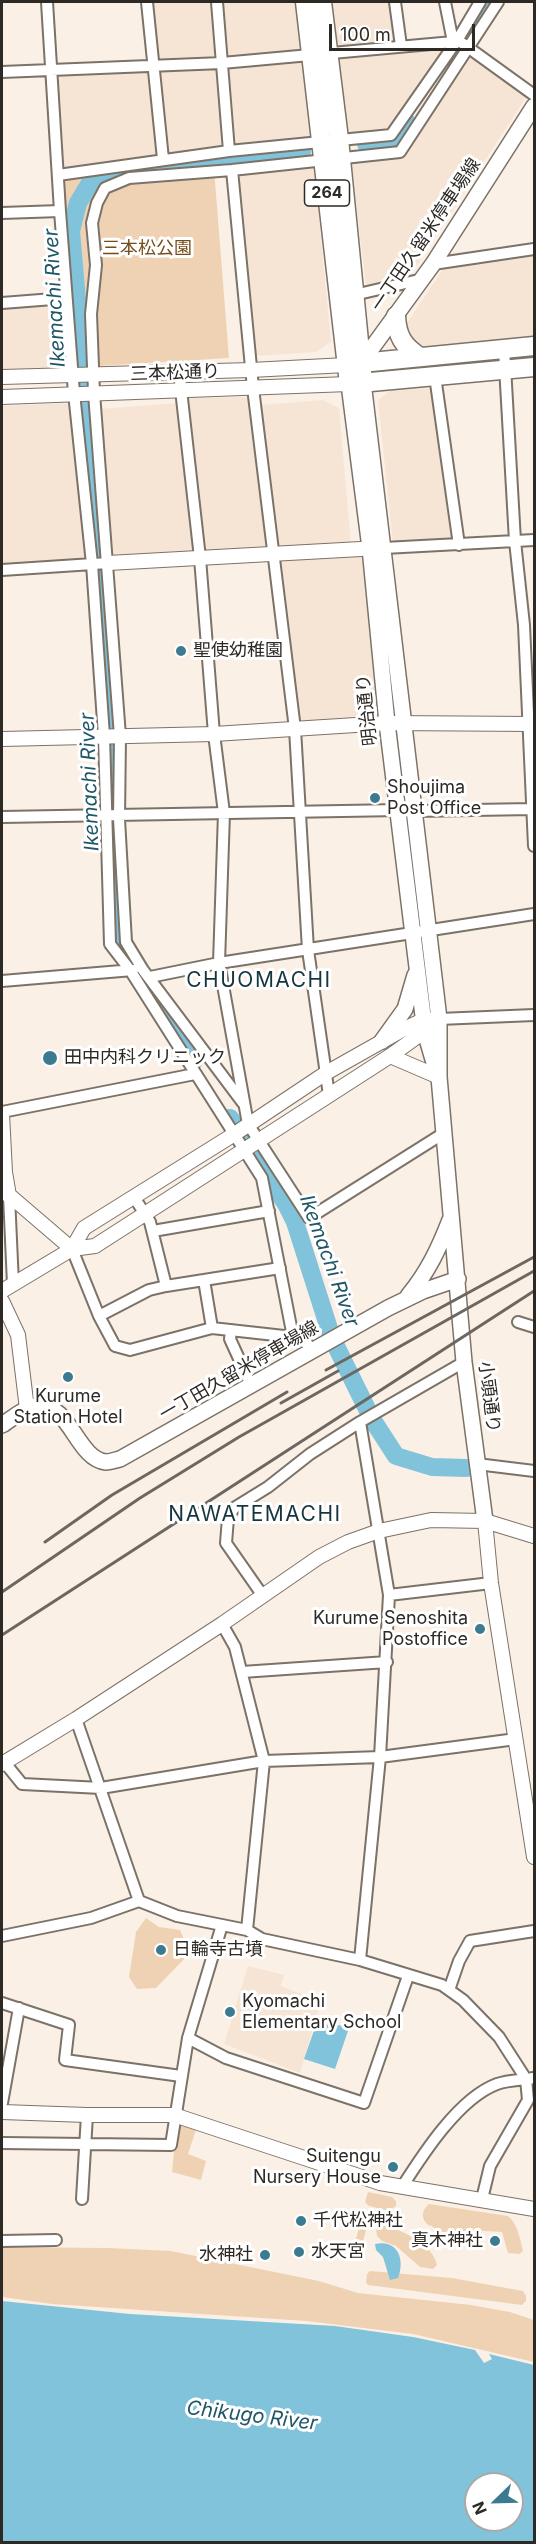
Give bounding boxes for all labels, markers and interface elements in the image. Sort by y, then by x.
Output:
scale bar [332,12,478,50]
text: 100 m [340,24,391,45]
street label: 一丁田久留米停車場線 [367,154,485,316]
road number: 264 [304,180,350,206]
water label: Ikemachi River [39,228,71,368]
park label: 三本松公園 [102,238,192,260]
street label: 三本松通り [130,361,220,385]
place label: 聖使幼稚園 [193,640,283,662]
marker: 聖使幼稚園 [174,644,188,658]
street label: 明治通り [352,673,382,747]
water label: Ikemachi River [76,712,104,852]
place label: Shoujima Post Office [387,777,481,820]
marker: Shoujima Post Office [368,791,382,805]
district label: CHUOMACHI [186,968,332,994]
place label: 田中内科クリニック [64,1047,226,1069]
marker: 田中内科クリニック [41,1049,59,1067]
water label: Ikemachi River [294,1192,364,1330]
street label: 一丁田久留米停車場線 [156,1317,322,1425]
street label: 小頭通り [474,1360,504,1434]
marker: Kurume Station Hotel [61,1370,75,1384]
place label: Kurume Station Hotel [13,1386,123,1428]
district label: NAWATEMACHI [168,1502,342,1528]
place label: Kurume Senoshita Postoffice [313,1608,468,1650]
marker: Kurume Senoshita Postoffice [473,1622,487,1636]
place label: 日輪寺古墳 [173,1939,263,1961]
marker: 日輪寺古墳 [154,1943,168,1957]
place label: Kyomachi Elementary School [242,1991,401,2034]
marker: Kyomachi Elementary School [223,2005,237,2019]
place label: Suitengu Nursery House [253,2146,381,2188]
marker: Suitengu Nursery House [386,2160,400,2174]
place label: 千代松神社 [313,2210,403,2232]
marker: 千代松神社 [294,2214,308,2228]
place label: 真木神社 [411,2230,483,2252]
marker: 真木神社 [488,2234,502,2248]
place label: 水天宮 [311,2241,365,2263]
place label: 水神社 [199,2244,253,2266]
marker: 水天宮 [292,2245,306,2259]
marker: 水神社 [258,2248,272,2262]
water label: Chikugo River [185,2396,319,2436]
north arrow [464,2472,524,2532]
text: N [468,2499,491,2518]

